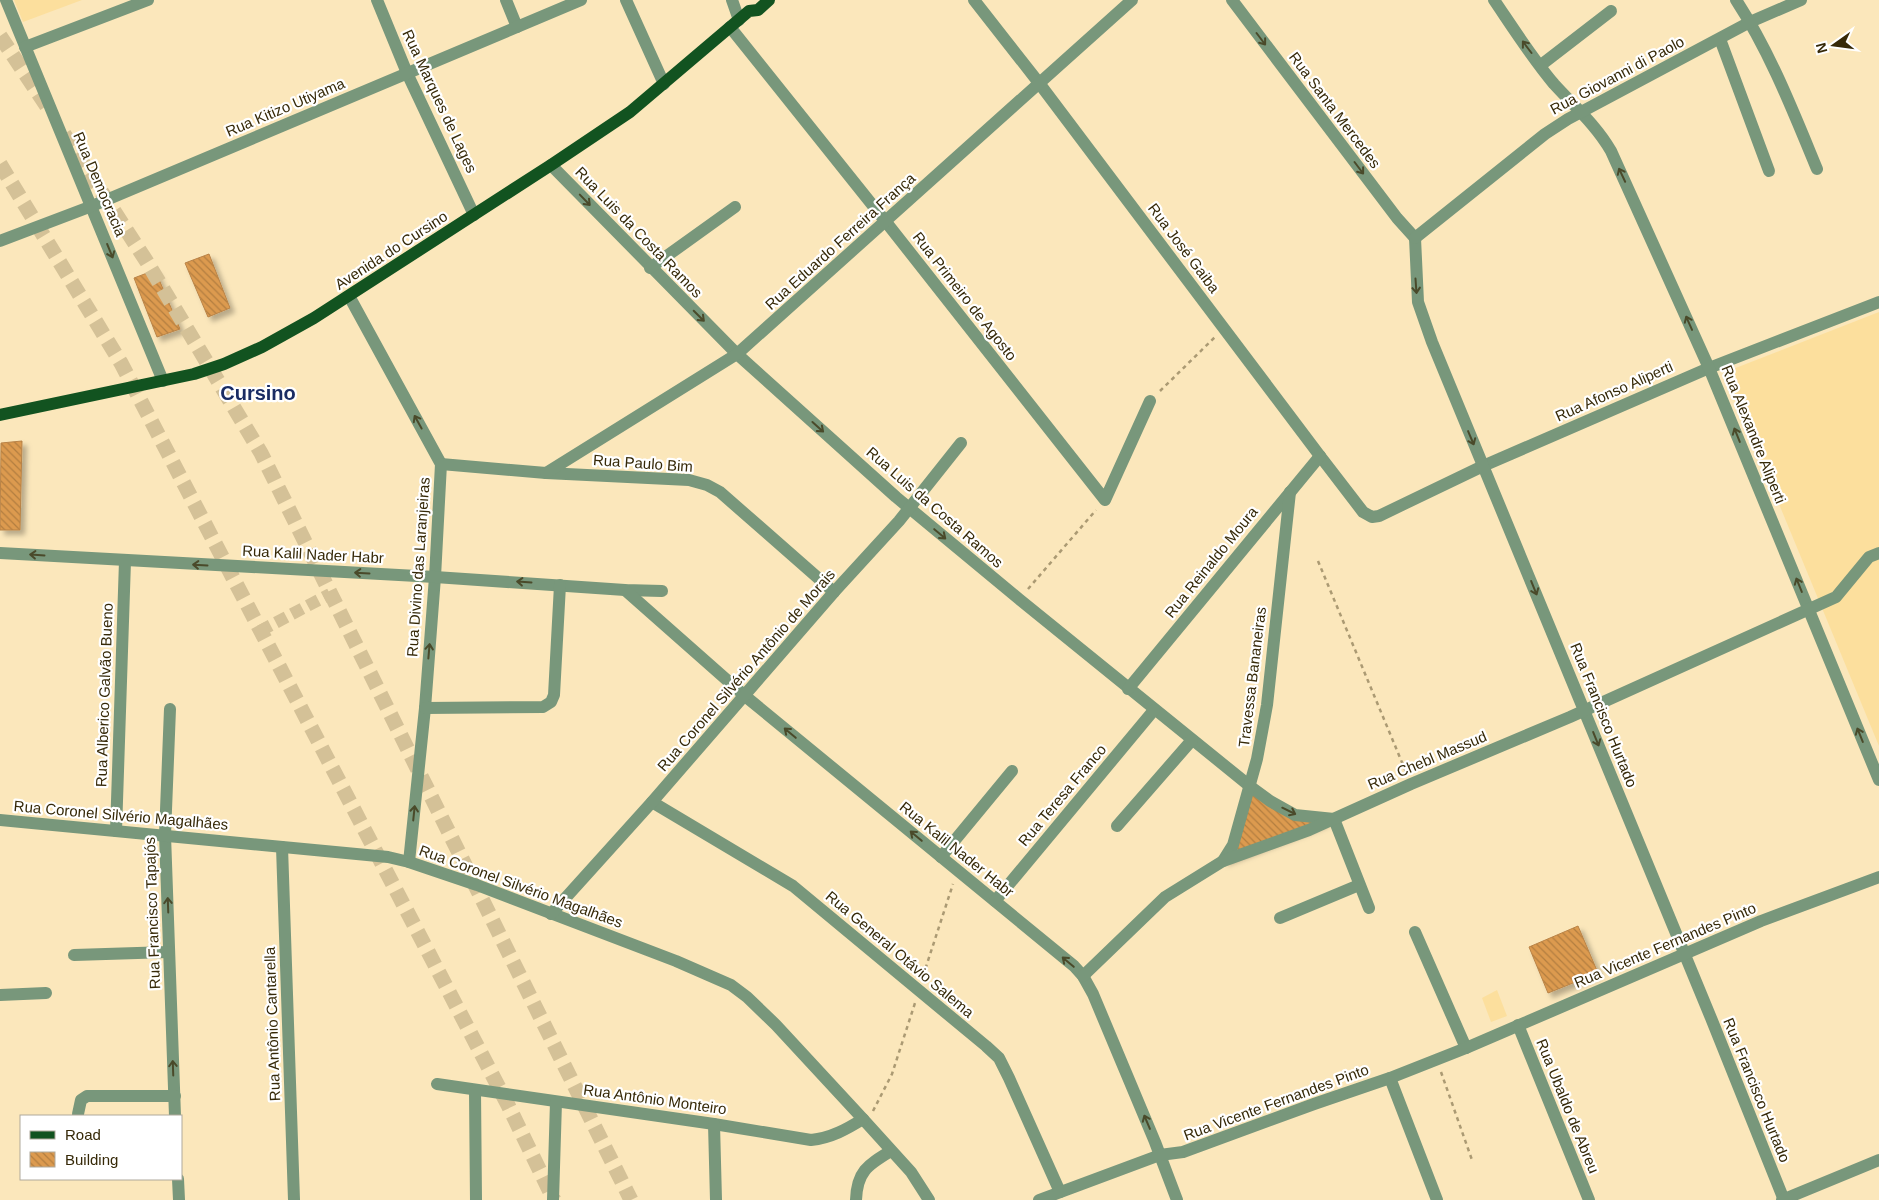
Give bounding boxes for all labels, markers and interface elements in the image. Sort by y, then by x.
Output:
north arrow [1809,20,1859,70]
street label: Rua Marques de Lages [399,27,481,175]
one-way arrow [1256,32,1266,46]
street label: Rua Giovanni di Paolo [1547,32,1687,118]
one-way arrow [1522,40,1532,54]
text: N [1812,41,1830,55]
street label: Rua Santa Mercedes [1286,49,1384,171]
street label: Rua Kitizo Utiyama [223,74,348,140]
street label: Rua Democracia [70,129,130,239]
one-way arrow [1354,161,1365,174]
street label: Rua Luis da Costa Ramos [572,163,706,301]
one-way arrow [1617,168,1627,183]
street label: Rua Eduardo Ferreira França [762,169,919,313]
one-way arrow [579,194,591,207]
street label: Rua José Gaiba [1145,200,1224,297]
street label: Avenida do Cursino [332,207,450,293]
street label: Rua Primeiro de Agosto [910,228,1020,364]
one-way arrow [106,243,115,258]
one-way arrow [1412,278,1421,294]
one-way arrow [693,310,705,323]
one-way arrow [1684,316,1694,331]
street label: Rua Afonso Aliperti [1553,357,1675,425]
street label: Rua Alexandre Aliperti [1718,362,1790,506]
district label: Cursino [220,382,296,404]
one-way arrow [412,415,422,429]
one-way arrow [812,421,825,433]
one-way arrow [1731,428,1741,443]
one-way arrow [1468,431,1477,446]
street label: Rua Luis da Costa Ramos [863,443,1007,571]
street label: Rua Paulo Bim [592,451,694,475]
street label: Rua Divino das Laranjeiras [403,477,433,657]
street label: Rua Reinaldo Moura [1161,503,1261,621]
one-way arrow [933,528,946,539]
street label: Rua Kalil Nader Habr [242,542,384,566]
one-way arrow [30,551,46,560]
one-way arrow [192,560,208,569]
street label: Rua Coronel Silvério Antônio de Morais [654,566,838,774]
one-way arrow [354,569,370,578]
one-way arrow [516,578,532,587]
one-way arrow [1793,578,1803,593]
one-way arrow [1530,581,1539,596]
street label: Rua Alberico Galvão Bueno [92,603,116,787]
street label: Travessa Bananeiras [1235,606,1269,748]
street label: Rua Francisco Hurtado [1567,640,1641,790]
one-way arrow [424,644,434,660]
one-way arrow [784,727,797,739]
street label: Rua Chebl Massud [1365,727,1489,793]
one-way arrow [1855,728,1865,743]
one-way arrow [1592,730,1601,746]
street label: Rua Teresa Franco [1015,741,1109,849]
street label: Rua Coronel Silvério Magalhães [13,797,229,833]
street label: Rua Kalil Nader Habr [897,798,1017,900]
one-way arrow [409,805,419,821]
one-way arrow [1282,806,1297,816]
one-way arrow [909,831,922,842]
street label: Rua Francisco Tapajós [141,837,163,989]
street label: Rua Coronel Silvério Magalhães [417,841,625,931]
street label: Rua General Otávio Salema [823,887,978,1021]
one-way arrow [163,897,172,913]
street label: Rua Vicente Fernandes Pinto [1572,899,1758,991]
street label: Rua Antônio Cantarella [261,946,283,1101]
one-way arrow [1062,956,1075,967]
street label: Rua Francisco Hurtado [1720,1015,1794,1165]
street label: Rua Ubaldo de Abreu [1533,1036,1603,1176]
one-way arrow [169,1060,178,1076]
street label: Rua Vicente Fernandes Pinto [1181,1061,1371,1143]
street label: Rua Antônio Monteiro [582,1081,728,1117]
legend [20,1115,182,1180]
one-way arrow [1141,1115,1151,1130]
text: Road [65,1126,101,1143]
text: Building [65,1151,118,1168]

